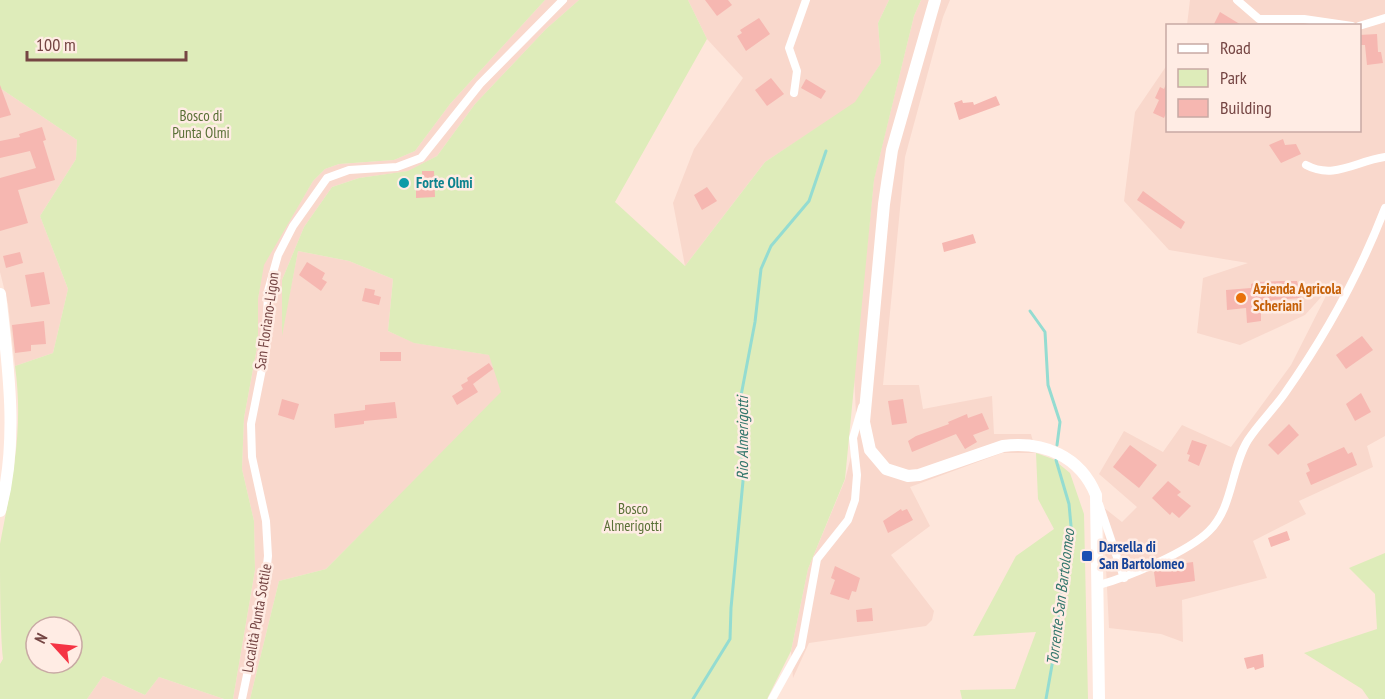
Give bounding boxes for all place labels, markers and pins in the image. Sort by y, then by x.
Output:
place label: Forte Olmi [416,173,473,192]
marker: Forte Olmi [397,176,411,190]
place label: Azienda Agricola Scheriani [1252,279,1341,315]
marker: Azienda Agricola Scheriani [1234,291,1248,305]
place label: Darsella di San Bartolomeo [1099,537,1185,573]
marker: Darsella di San Bartolomeo [1080,549,1094,563]

